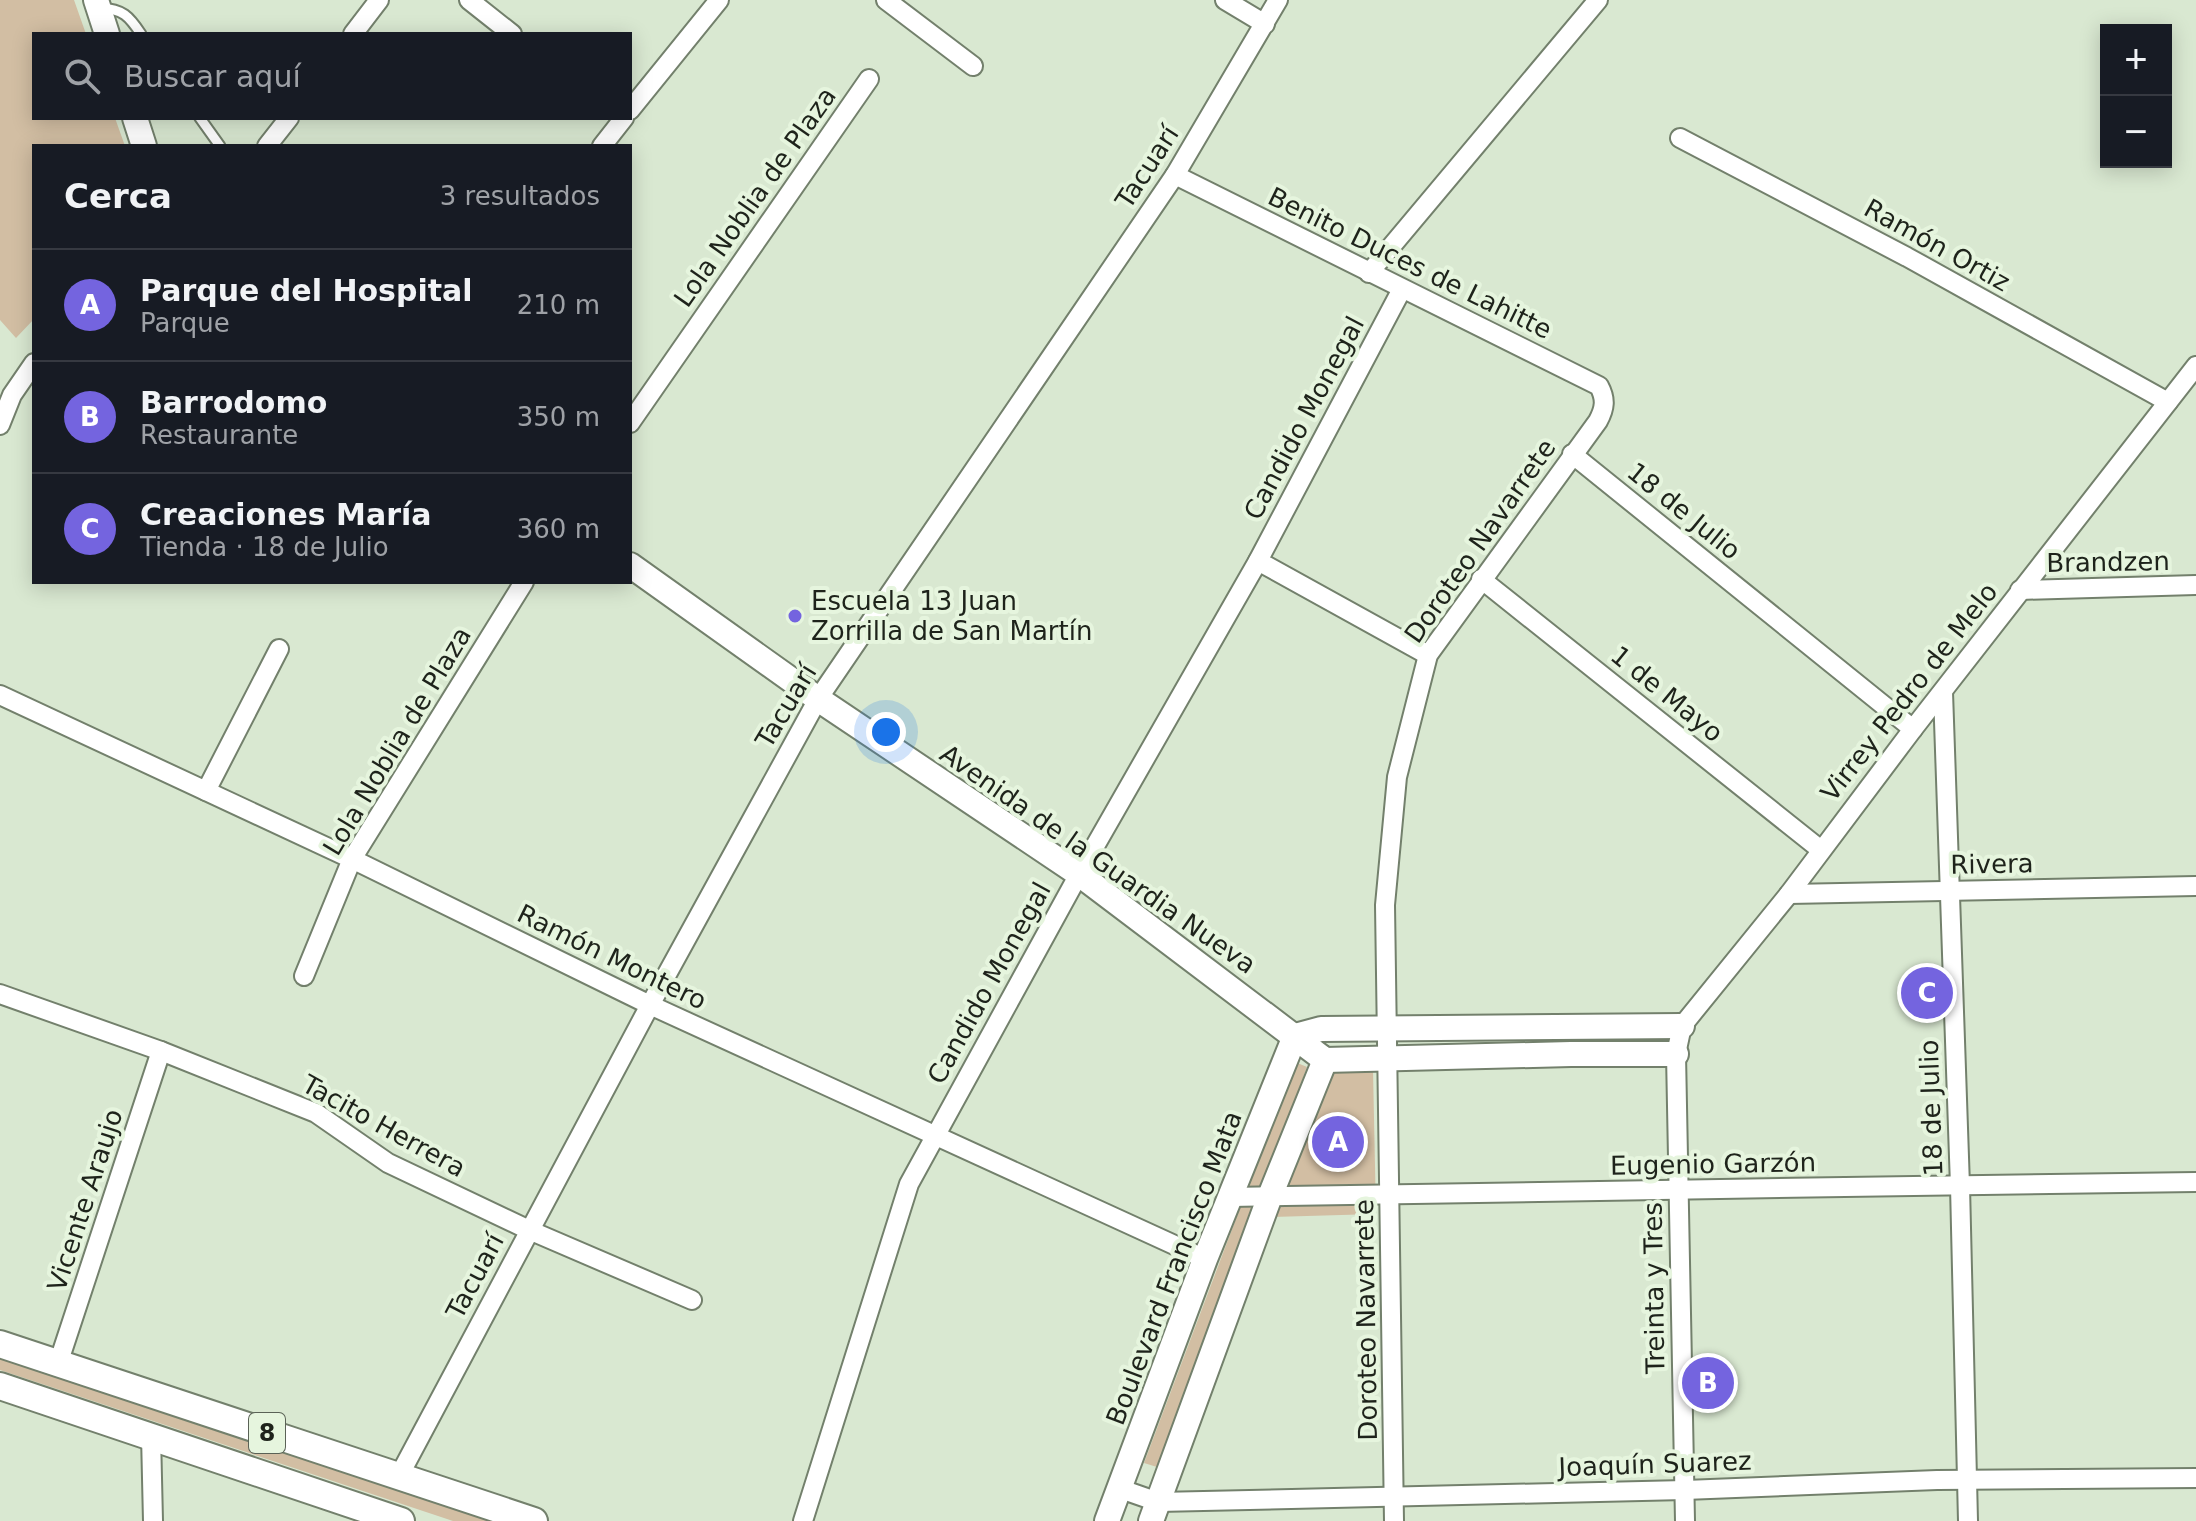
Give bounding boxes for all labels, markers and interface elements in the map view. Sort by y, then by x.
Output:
map controls [2100,24,2172,168]
button: + [2100,24,2172,96]
search box [32,32,632,120]
icon: search [60,54,104,98]
text: Buscar aquí [124,59,301,94]
street label: Lola Noblia de Plaza [668,81,842,313]
button: − [2100,96,2172,168]
street label: Tacuarí [1109,120,1185,215]
text: Cerca [64,176,172,216]
text: 3 resultados [440,181,600,211]
street label: Benito Duces de Lahitte [1263,181,1557,345]
street label: Ramón Ortiz [1859,193,2015,297]
text: Parque del Hospital [140,273,473,308]
text: A [80,290,100,320]
text: 210 m [517,290,600,320]
text: Parque [140,308,230,338]
street label: Candido Monegal [1238,311,1370,525]
text: Barrodomo [140,385,327,420]
text: B [80,402,100,432]
text: 350 m [517,402,600,432]
text: Restaurante [140,420,298,450]
street label: Doroteo Navarrete [1398,433,1562,649]
street label: 18 de Julio [1621,456,1747,566]
text: Creaciones María [140,497,432,532]
text: C [80,514,100,544]
text: 360 m [517,514,600,544]
text: Tienda · 18 de Julio [140,532,389,562]
street label: Brandzen [2046,546,2170,578]
street label: Virrey Pedro de Melo [1815,577,2003,807]
place label: Escuela 13 Juan Zorrilla de San Martín [811,586,1092,646]
marker: Escuela 13 Juan Zorrilla de San Martín [786,607,804,625]
street label: Lola Noblia de Plaza [317,621,477,861]
street label: 1 de Mayo [1605,640,1729,748]
street label: Tacuarí [749,658,823,754]
your location [866,712,906,752]
street label: Avenida de la Guardia Nueva [934,738,1262,980]
street label: Rivera [1950,848,2034,880]
street label: Candido Monegal [921,877,1057,1089]
street label: Ramón Montero [513,898,711,1016]
pin: C [1901,963,1953,1023]
street label: 18 de Julio [1914,1039,1948,1177]
street label: Tacito Herrera [296,1068,471,1183]
street label: Vicente Araujo [41,1105,129,1295]
street label: Boulevard Francisco Mata [1100,1107,1248,1429]
pin: A [1312,1112,1364,1172]
street label: Eugenio Garzón [1610,1147,1816,1181]
street label: Doroteo Navarrete [1349,1199,1383,1441]
street label: Treinta y Tres [1638,1202,1671,1375]
street label: Tacuarí [440,1228,510,1325]
pin: B [1682,1353,1734,1413]
road number: 8 [249,1413,285,1453]
street label: Joaquín Suarez [1556,1446,1752,1482]

